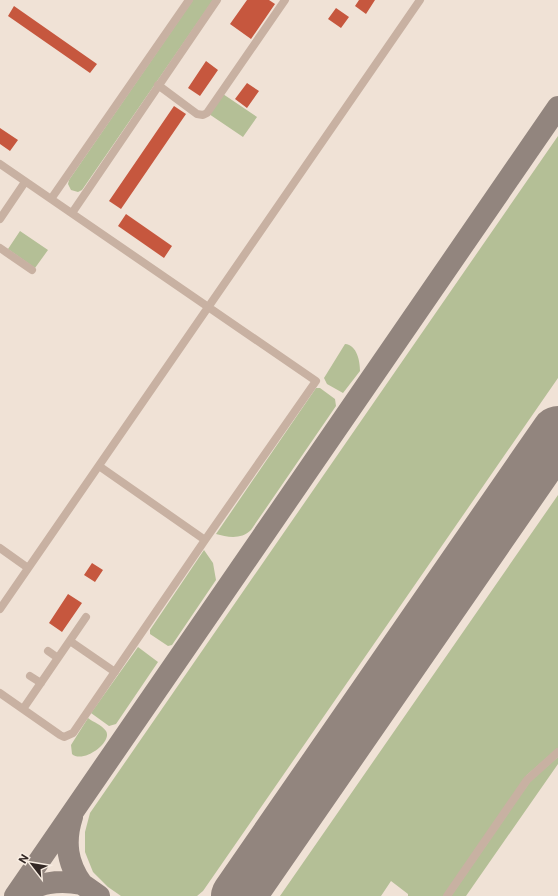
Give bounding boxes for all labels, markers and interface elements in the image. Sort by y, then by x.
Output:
north arrow [12,844,52,884]
text: N [16,852,31,866]

